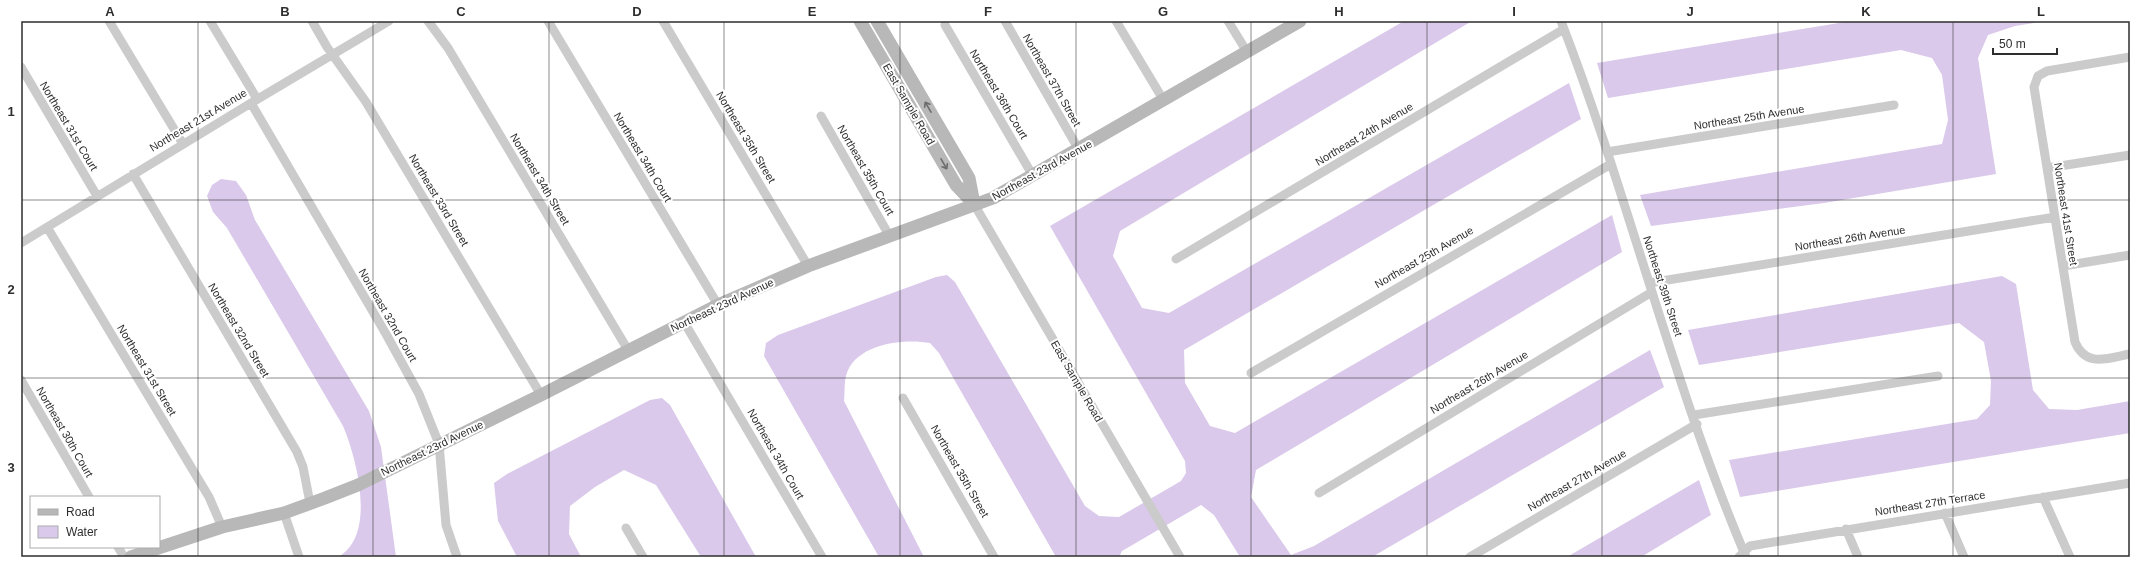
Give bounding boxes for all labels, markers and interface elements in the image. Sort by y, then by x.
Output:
text: A [105,4,115,19]
text: B [280,4,290,19]
text: C [456,4,466,19]
text: D [632,4,642,19]
text: E [808,4,817,19]
text: F [984,4,992,19]
text: G [1158,4,1168,19]
text: H [1334,4,1344,19]
text: I [1512,4,1516,19]
text: J [1686,4,1694,19]
text: K [1861,4,1871,19]
text: L [2037,4,2045,19]
scale bar [1993,30,2057,56]
street label: Northeast 37th Street [1021,32,1083,128]
text: 50 m [1999,37,2026,51]
street label: Northeast 36th Court [968,47,1030,141]
street label: East Sample Road [881,61,937,147]
street label: Northeast 31st Court [38,79,100,173]
street label: Northeast 21st Avenue [147,86,249,154]
street label: Northeast 35th Street [714,89,778,185]
street label: Northeast 24th Avenue [1313,100,1415,168]
one-way arrow [923,101,931,113]
street label: Northeast 25th Avenue [1693,102,1805,132]
text: 1 [7,104,15,119]
street label: Northeast 34th Court [612,110,674,204]
street label: Northeast 35th Court [835,123,897,217]
street label: Northeast 34th Street [508,131,572,227]
street label: Northeast 23rd Avenue [990,138,1094,202]
street label: Northeast 33rd Street [407,152,471,248]
one-way arrow [940,157,948,169]
street label: Northeast 41st Street [2052,162,2080,266]
street label: Northeast 26th Avenue [1794,223,1906,253]
street label: Northeast 25th Avenue [1373,224,1475,290]
street label: Northeast 39th Street [1641,234,1685,338]
street label: Northeast 32nd Court [357,266,419,364]
street label: Northeast 23rd Avenue [669,276,775,334]
street label: Northeast 32nd Street [206,281,272,379]
text: 2 [7,282,15,297]
street label: Northeast 31st Street [115,322,179,418]
street label: East Sample Road [1049,338,1105,424]
street label: Northeast 26th Avenue [1428,348,1530,416]
street label: Northeast 30th Court [34,385,96,479]
street label: Northeast 34th Court [745,407,807,501]
street label: Northeast 23rd Avenue [379,418,485,478]
street label: Northeast 35th Street [929,423,991,519]
street label: Northeast 27th Avenue [1526,447,1628,513]
text: 3 [7,460,15,475]
street label: Northeast 27th Terrace [1874,488,1986,518]
legend [30,496,160,548]
text: Road [66,505,95,519]
text: Water [66,525,98,539]

